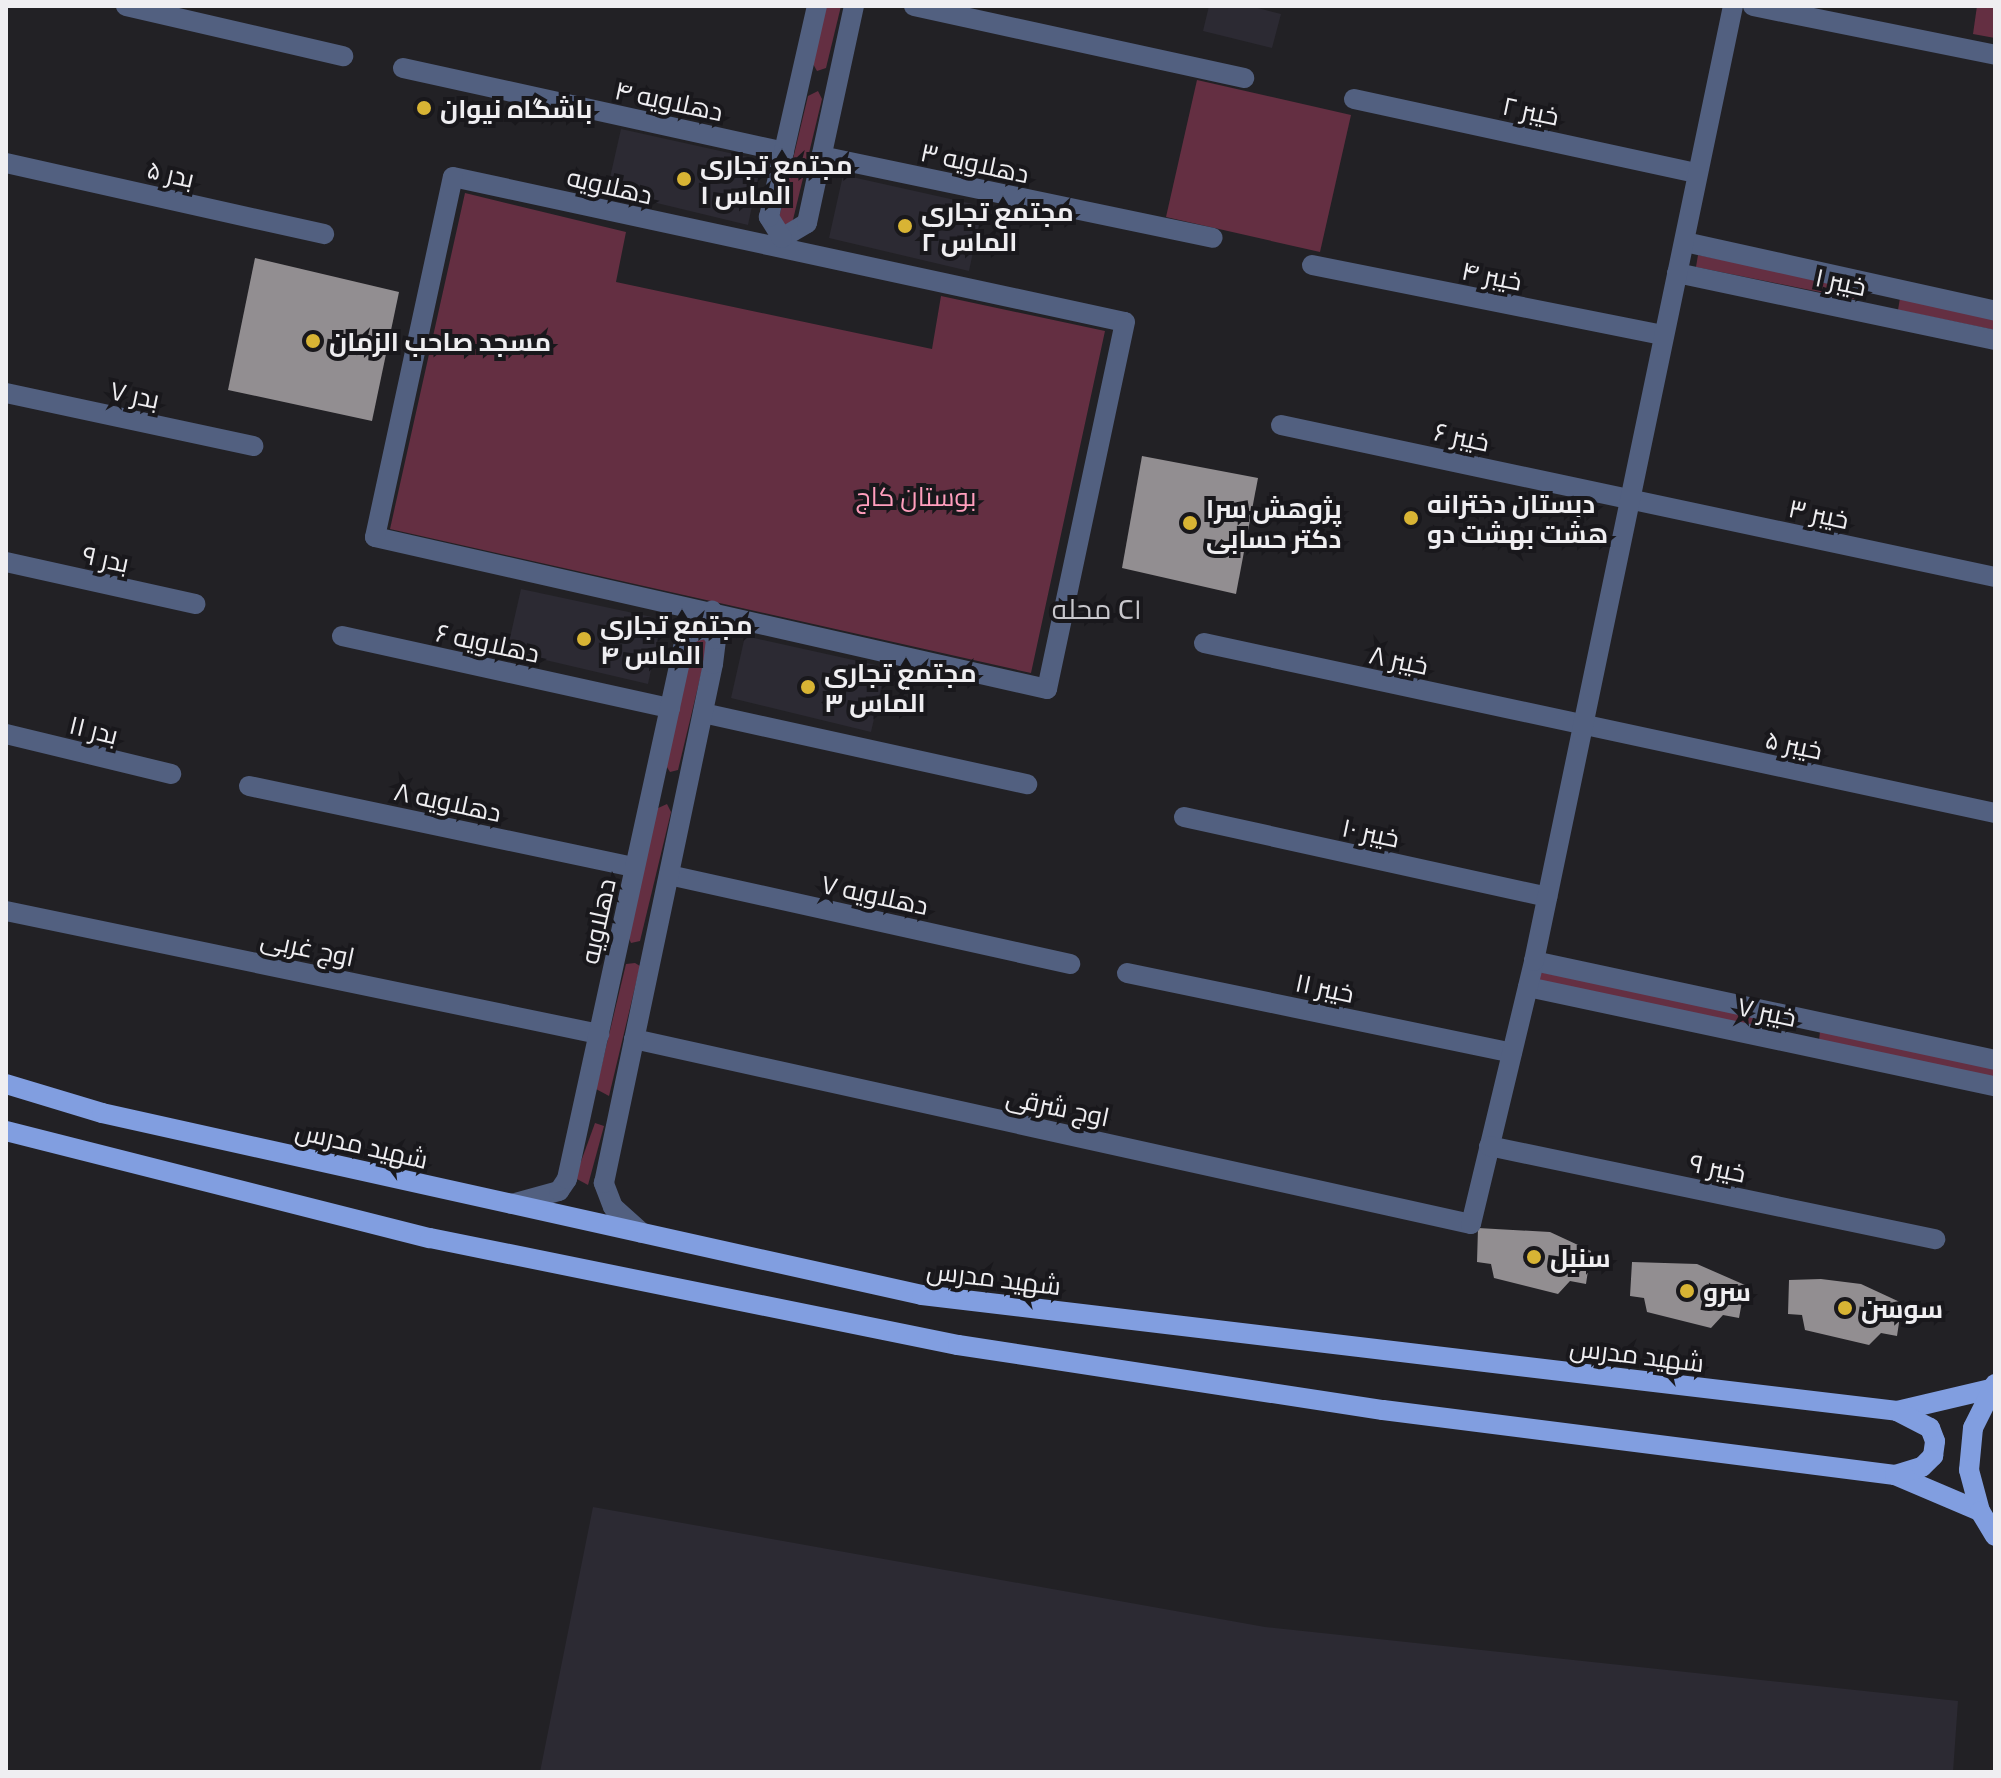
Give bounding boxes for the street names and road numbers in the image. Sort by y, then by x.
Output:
street label: دهلاویه ۴ [612,73,726,127]
street label: خیبر ۲ [1500,89,1562,131]
street label: دهلاویه ۳ [918,135,1032,189]
street label: بدر ۵ [144,152,198,194]
street label: دهلاویه [564,160,656,210]
street label: خیبر ۴ [1459,254,1525,296]
street label: خیبر ۱ [1813,260,1869,302]
street label: بدر ۷ [107,374,163,414]
street label: خیبر ۶ [1431,415,1493,457]
street label: خیبر ۳ [1786,491,1852,535]
street label: بدر ۹ [80,538,132,578]
street label: دهلاویه ۶ [433,616,543,668]
street label: خیبر ۸ [1367,638,1431,680]
street label: بدر ۱۱ [66,708,122,750]
street label: خیبر ۵ [1763,723,1825,765]
street label: دهلاویه ۸ [392,774,504,828]
street label: خیبر ۱۰ [1339,811,1403,853]
street label: دهلاویه ۷ [819,867,931,921]
street label: دهلاویه [573,875,621,967]
street label: اوج غربی [258,922,358,972]
street label: خیبر ۱۱ [1293,966,1357,1008]
street label: خیبر ۷ [1735,990,1799,1032]
street label: اوج شرقی [1004,1080,1112,1132]
street label: شهید مدرس [293,1114,431,1174]
street label: خیبر ۹ [1687,1146,1749,1188]
street label: شهید مدرس [925,1253,1063,1301]
street label: شهید مدرس [1568,1330,1706,1378]

